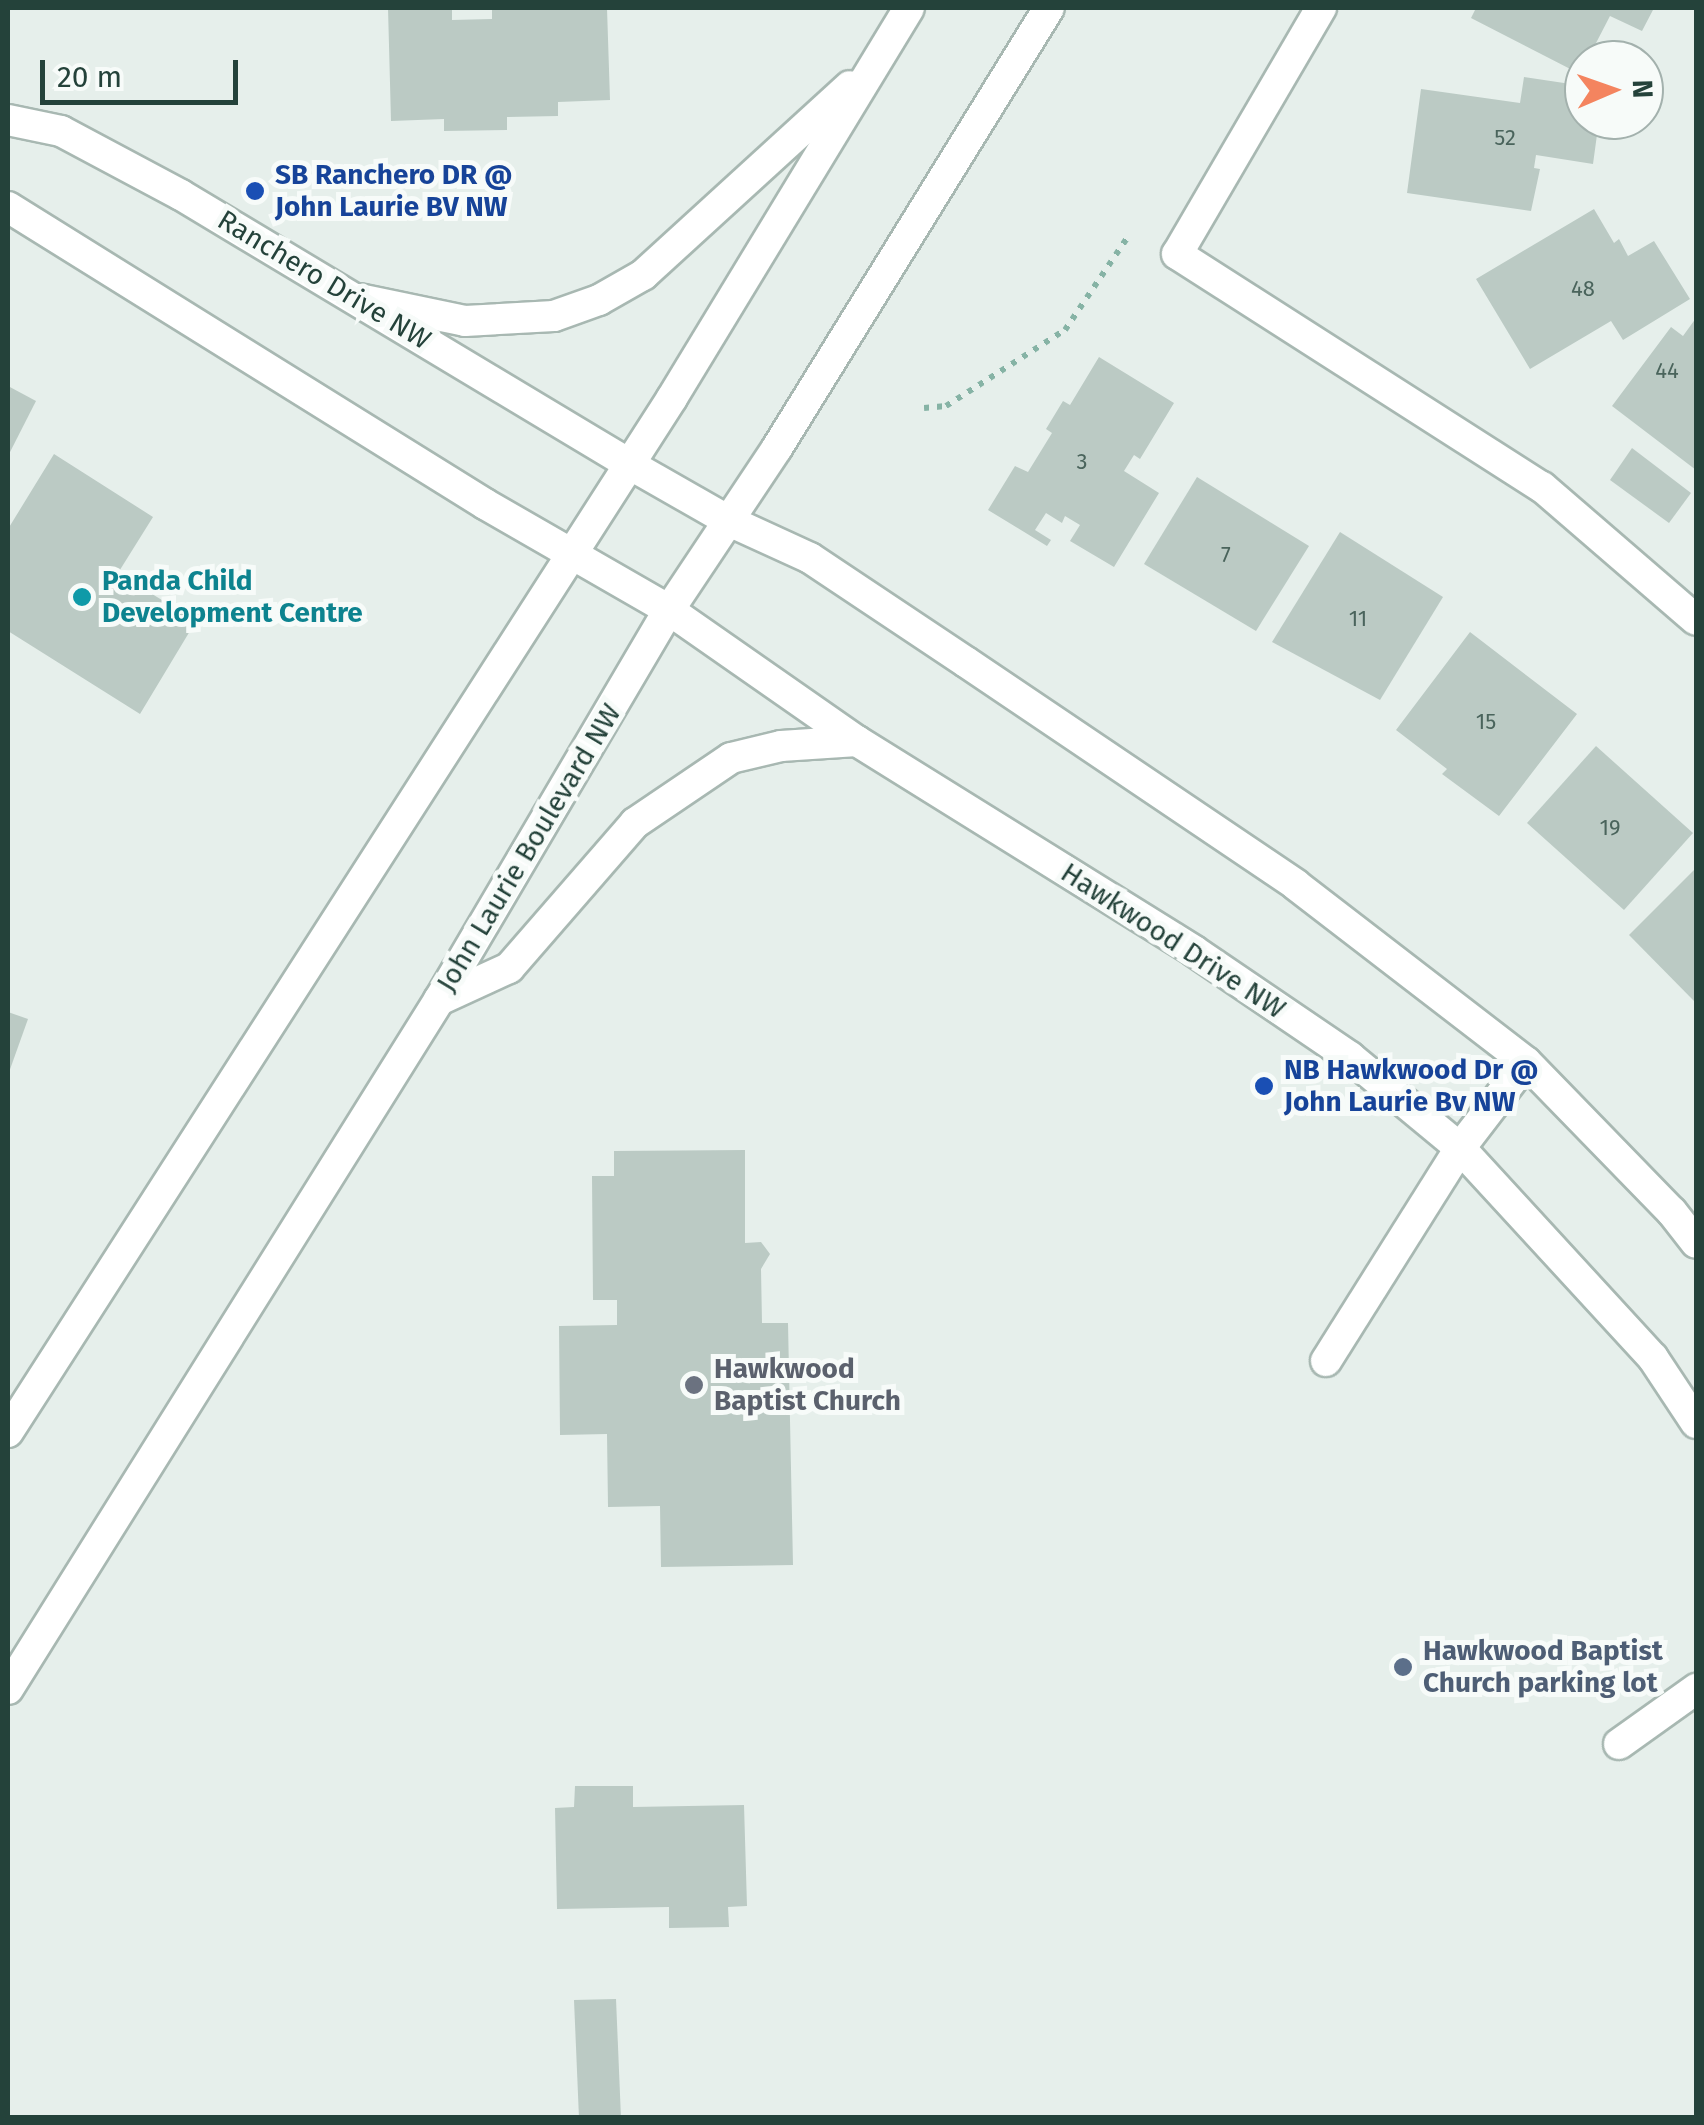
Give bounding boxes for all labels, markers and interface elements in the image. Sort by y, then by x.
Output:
scale bar [45,40,242,102]
north arrow [1564,40,1664,140]
text: 20 m [57,59,122,95]
text: N [1626,79,1659,99]
house number: 52 [1494,125,1516,151]
place label: SB Ranchero DR @ John Laurie BV NW [275,158,513,224]
marker: SB Ranchero DR @ John Laurie BV NW [244,180,266,202]
street label: Ranchero Drive NW [211,203,437,357]
house number: 48 [1571,276,1595,302]
house number: 44 [1655,358,1679,384]
house number: 3 [1077,449,1087,475]
house number: 7 [1221,542,1231,568]
place label: Panda Child Development Centre [102,564,363,630]
marker: Panda Child Development Centre [71,586,93,608]
house number: 11 [1349,606,1367,632]
street label: John Laurie Boulevard NW [430,698,628,998]
house number: 15 [1476,709,1496,735]
house number: 19 [1599,815,1621,841]
street label: Hawkwood Drive NW [1054,856,1292,1026]
place label: NB Hawkwood Dr @ John Laurie Bv NW [1284,1053,1539,1119]
marker: NB Hawkwood Dr @ John Laurie Bv NW [1253,1075,1275,1097]
place label: Hawkwood Baptist Church [714,1352,901,1418]
marker: Hawkwood Baptist Church [683,1374,705,1396]
place label: Hawkwood Baptist Church parking lot [1423,1634,1663,1700]
marker: Hawkwood Baptist Church parking lot [1392,1656,1414,1678]

